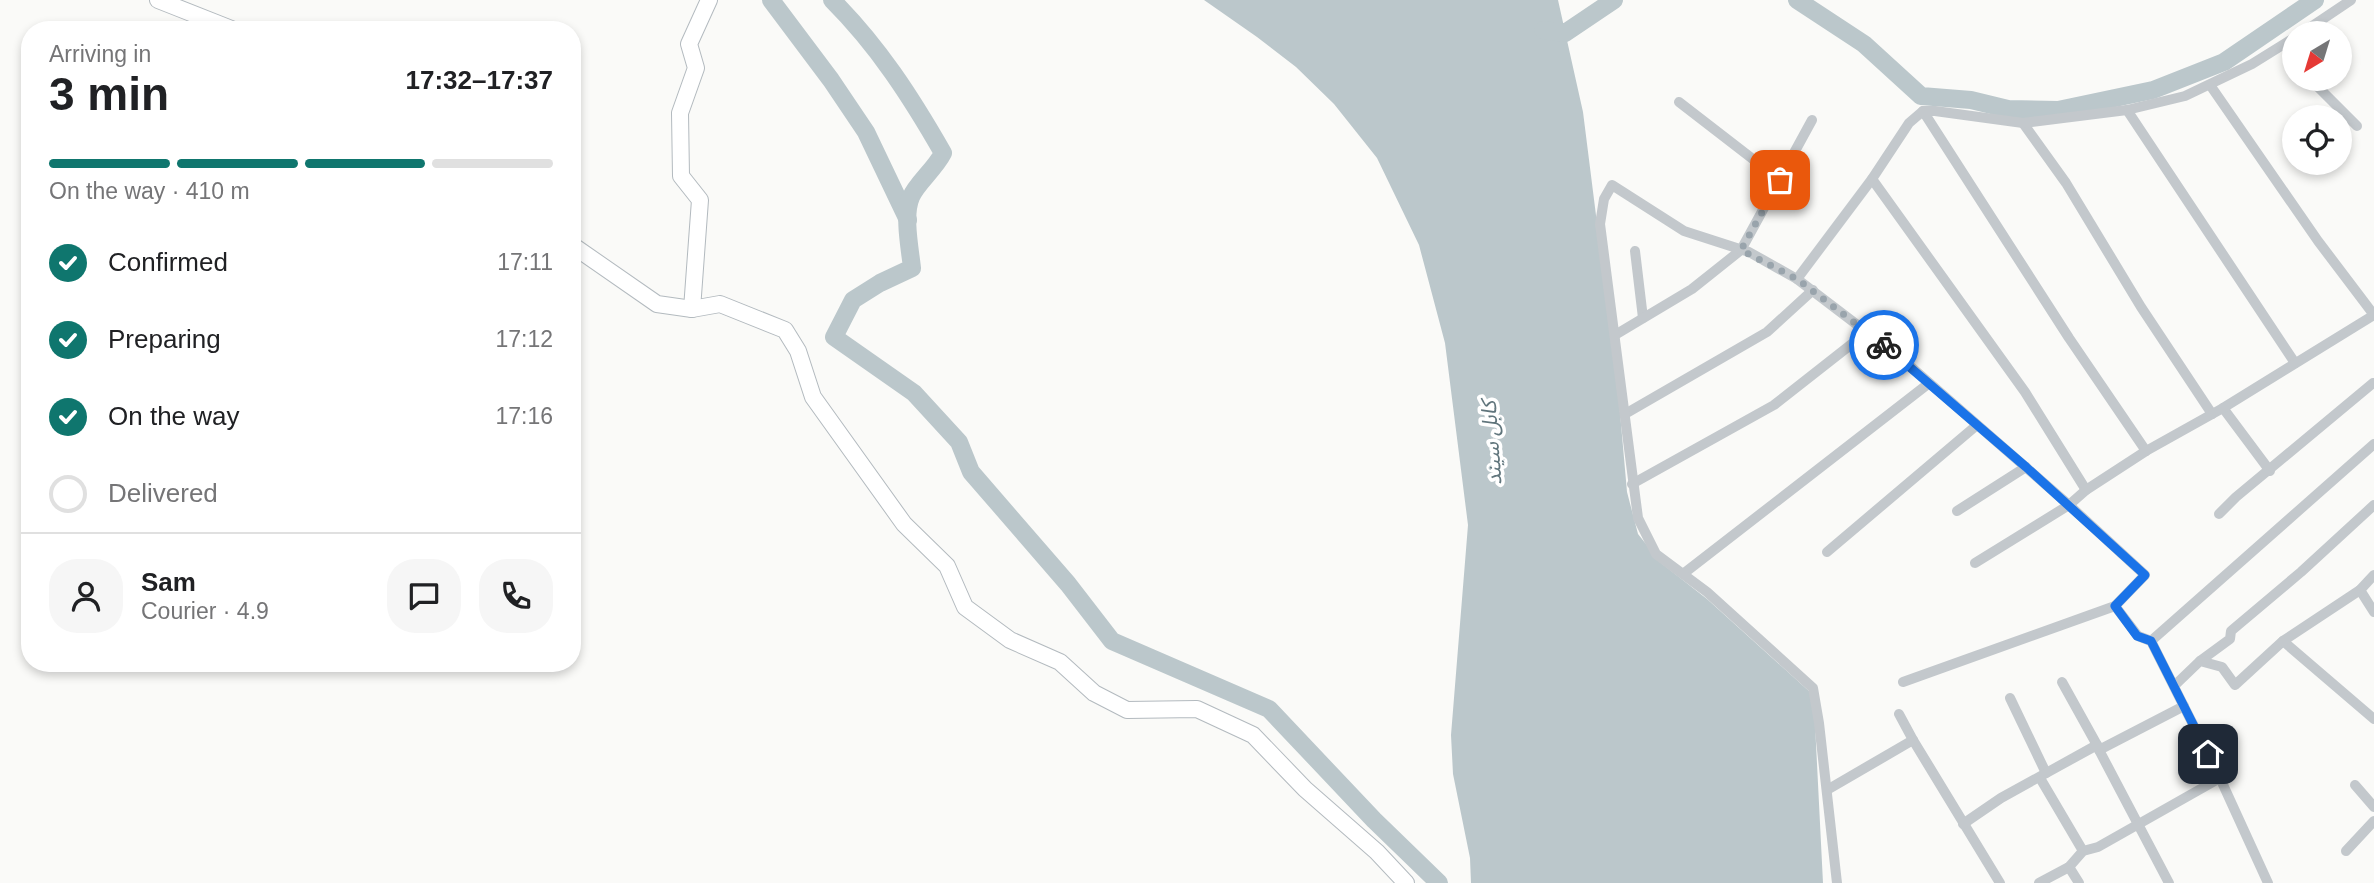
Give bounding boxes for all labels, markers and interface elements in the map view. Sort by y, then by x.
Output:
north arrow [2282,21,2352,91]
map controls [2282,21,2352,175]
text: Arriving in [49,41,151,67]
text: 17:32–17:37 [406,65,553,95]
text: 3 min [49,68,169,120]
button: locate [2282,105,2352,175]
pin [1750,150,1810,210]
icon: bag [1761,161,1799,199]
text: On the way · 410 m [49,178,250,204]
icon: check [49,244,87,282]
text: Confirmed [108,247,228,277]
text: 17:11 [497,249,553,275]
courier [1849,310,1919,380]
icon: check [49,321,87,359]
text: Preparing [108,324,221,354]
text: 17:12 [495,326,553,352]
icon: bike [1865,326,1903,364]
water label: کابل سيند [1476,396,1506,486]
icon: check [49,398,87,436]
text: On the way [108,401,240,431]
text: 17:16 [495,403,553,429]
text: Delivered [108,478,218,508]
button: person [49,559,123,633]
button: chat [387,559,461,633]
button: phone [479,559,553,633]
text: Sam [141,567,196,597]
text: Courier · 4.9 [141,598,269,624]
pin [2178,724,2238,784]
icon: home [2189,735,2227,773]

